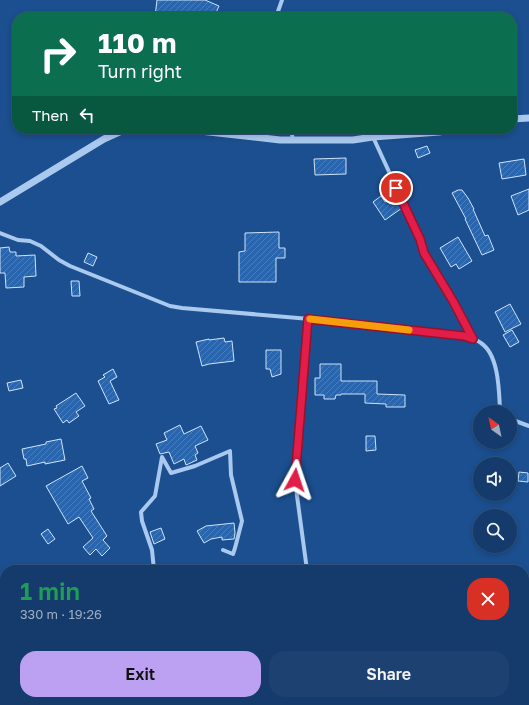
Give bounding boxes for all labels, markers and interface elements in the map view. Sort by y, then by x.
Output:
text: 110 m [98,26,177,59]
icon: right [32,28,84,80]
text: Turn right [98,60,182,82]
icon: left [76,104,98,126]
text: Then [32,106,68,124]
pin [379,171,413,205]
icon: arrive [385,177,407,199]
north arrow [473,405,517,449]
map controls [473,405,517,553]
button: sound [473,457,517,501]
position arrow [274,459,316,501]
button: search [473,509,517,553]
text: 1 min [20,576,80,605]
button: close [467,578,509,620]
text: 330 m · 19:26 [20,606,102,622]
button: Exit [20,651,261,697]
button: Share [269,651,509,697]

